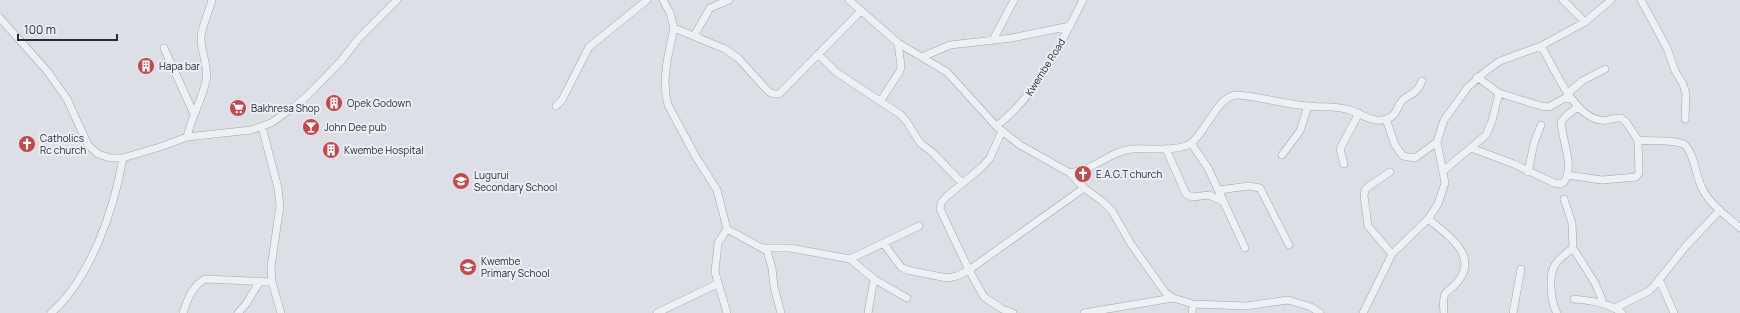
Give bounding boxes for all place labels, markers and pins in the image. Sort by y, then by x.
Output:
building icon: Hapa bar [136,56,156,76]
place label: Hapa bar [159,59,200,73]
building icon: Opek Godown [324,93,344,113]
place label: Opek Godown [347,96,411,110]
supermarket icon: Bakhresa Shop [228,98,248,118]
place label: Bakhresa Shop [251,101,320,115]
bar icon: John Dee pub [301,117,321,137]
place label: John Dee pub [324,120,387,134]
place label: Catholics Rc church [40,131,86,157]
church icon: Catholics Rc church [17,134,37,154]
building icon: Kwembe Hospital [321,140,341,160]
place label: Kwembe Hospital [344,143,423,157]
church icon: E.A.G.T church [1073,164,1093,184]
place label: E.A.G.T church [1096,167,1162,181]
place label: Lugurui Secondary School [474,168,557,194]
school or university icon: Lugurui Secondary School [451,171,471,191]
place label: Kwembe Primary School [481,254,550,280]
school or university icon: Kwembe Primary School [458,257,478,277]

